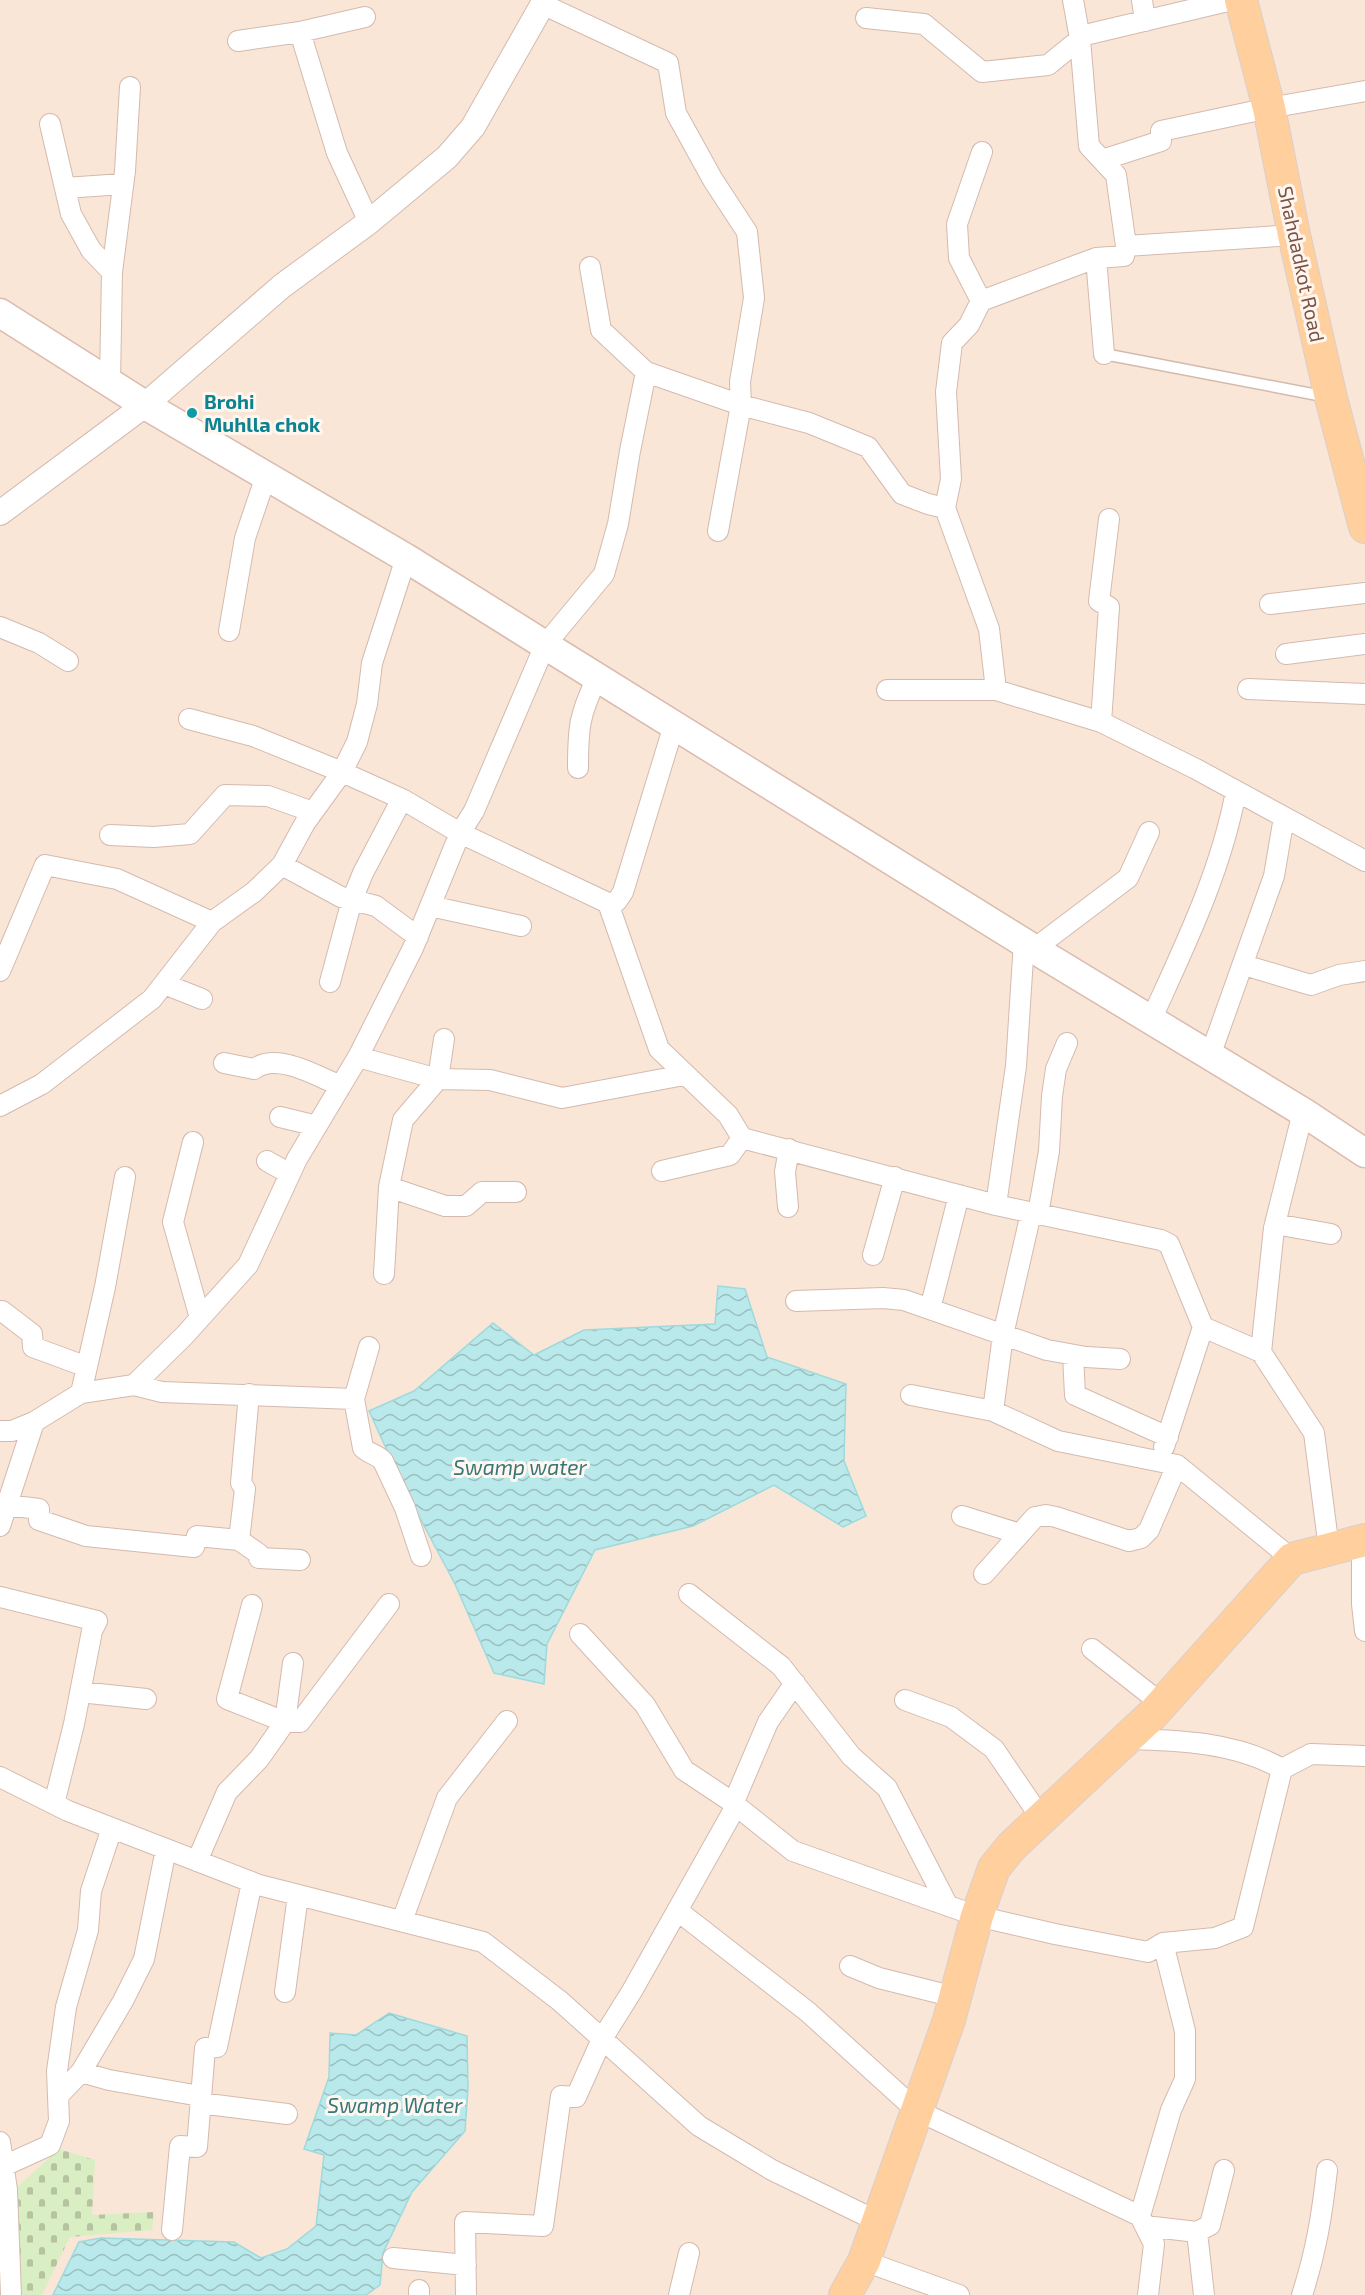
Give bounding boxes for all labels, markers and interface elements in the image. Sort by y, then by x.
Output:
street label: Shahdadkot Road [1274,184,1330,344]
place label: Brohi Muhlla chok [204,389,321,436]
marker: Brohi Muhlla chok [185,406,199,420]
water label: Swamp water [453,1454,587,1479]
water label: Swamp Water [327,2092,463,2117]

